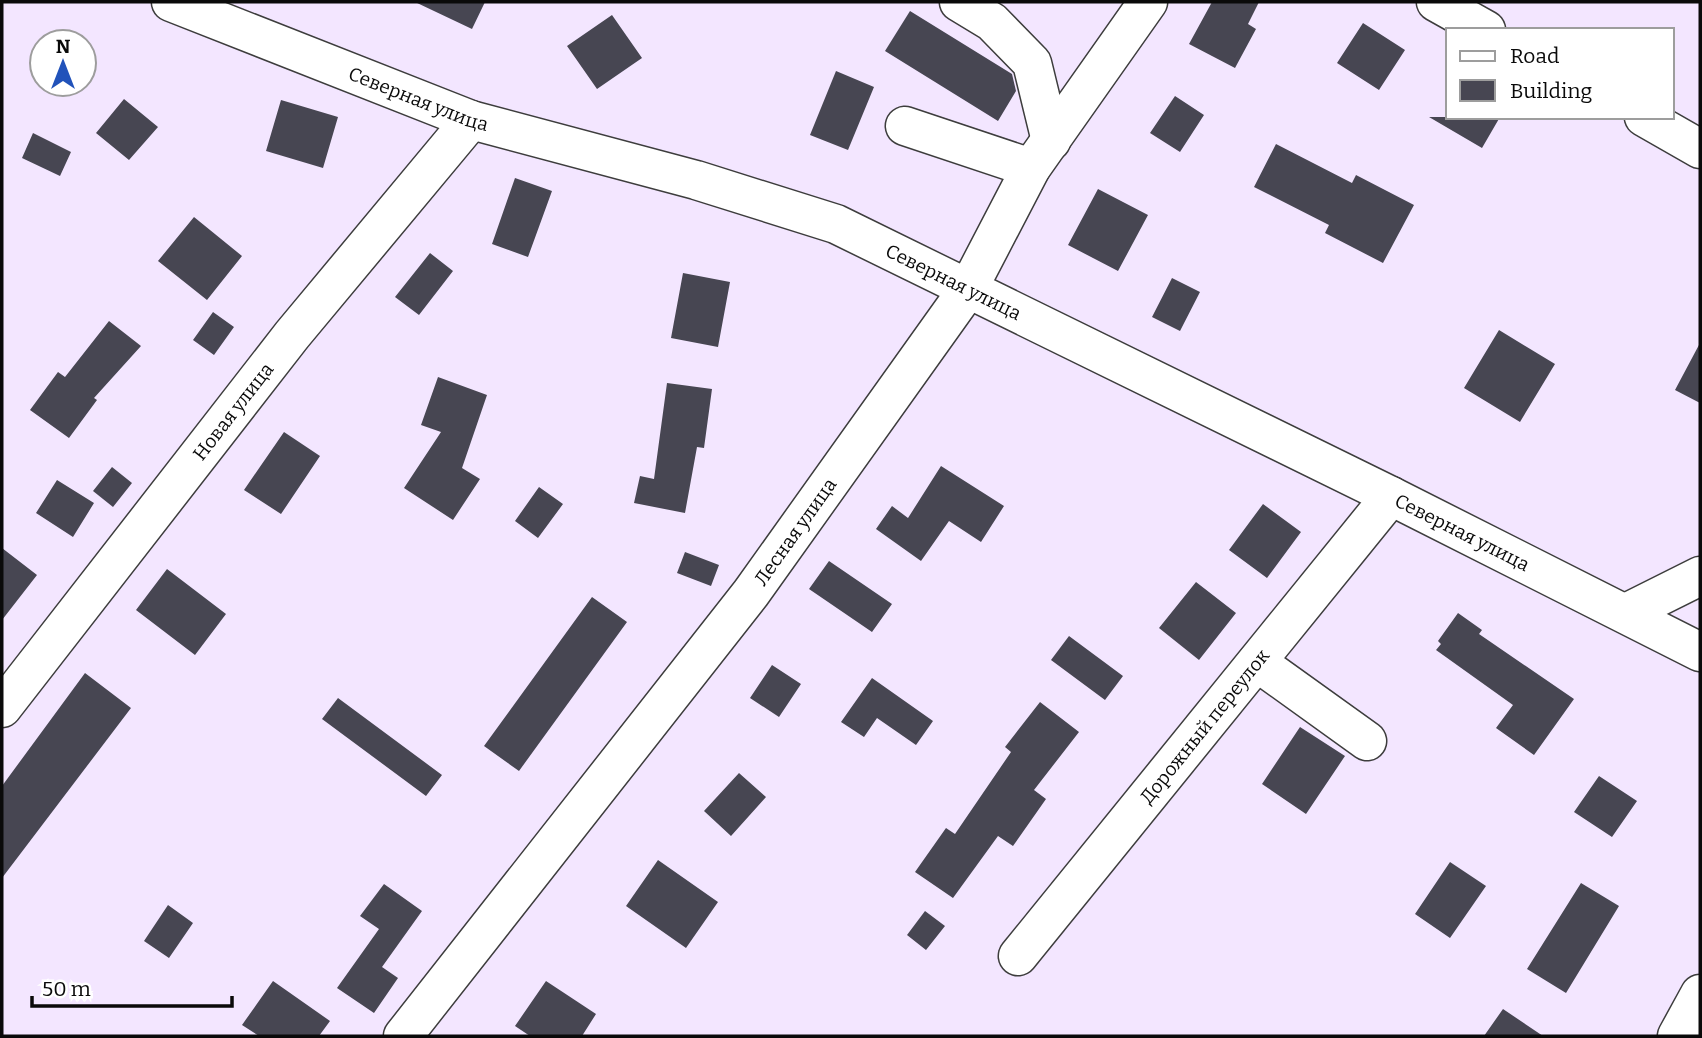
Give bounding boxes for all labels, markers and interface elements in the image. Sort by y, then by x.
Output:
north arrow [28,28,98,98]
legend [1446,28,1674,119]
text: N [56,35,71,58]
text: Road [1510,43,1559,69]
street label: Северная улица [345,62,491,136]
text: Building [1510,78,1593,104]
street label: Северная улица [882,239,1025,325]
street label: Новая улица [188,358,279,465]
street label: Лесная улица [749,473,842,590]
street label: Северная улица [1391,489,1534,576]
street label: Дорожный переулок [1135,644,1275,808]
scale bar [32,964,231,1008]
text: 50 m [42,976,91,1002]

